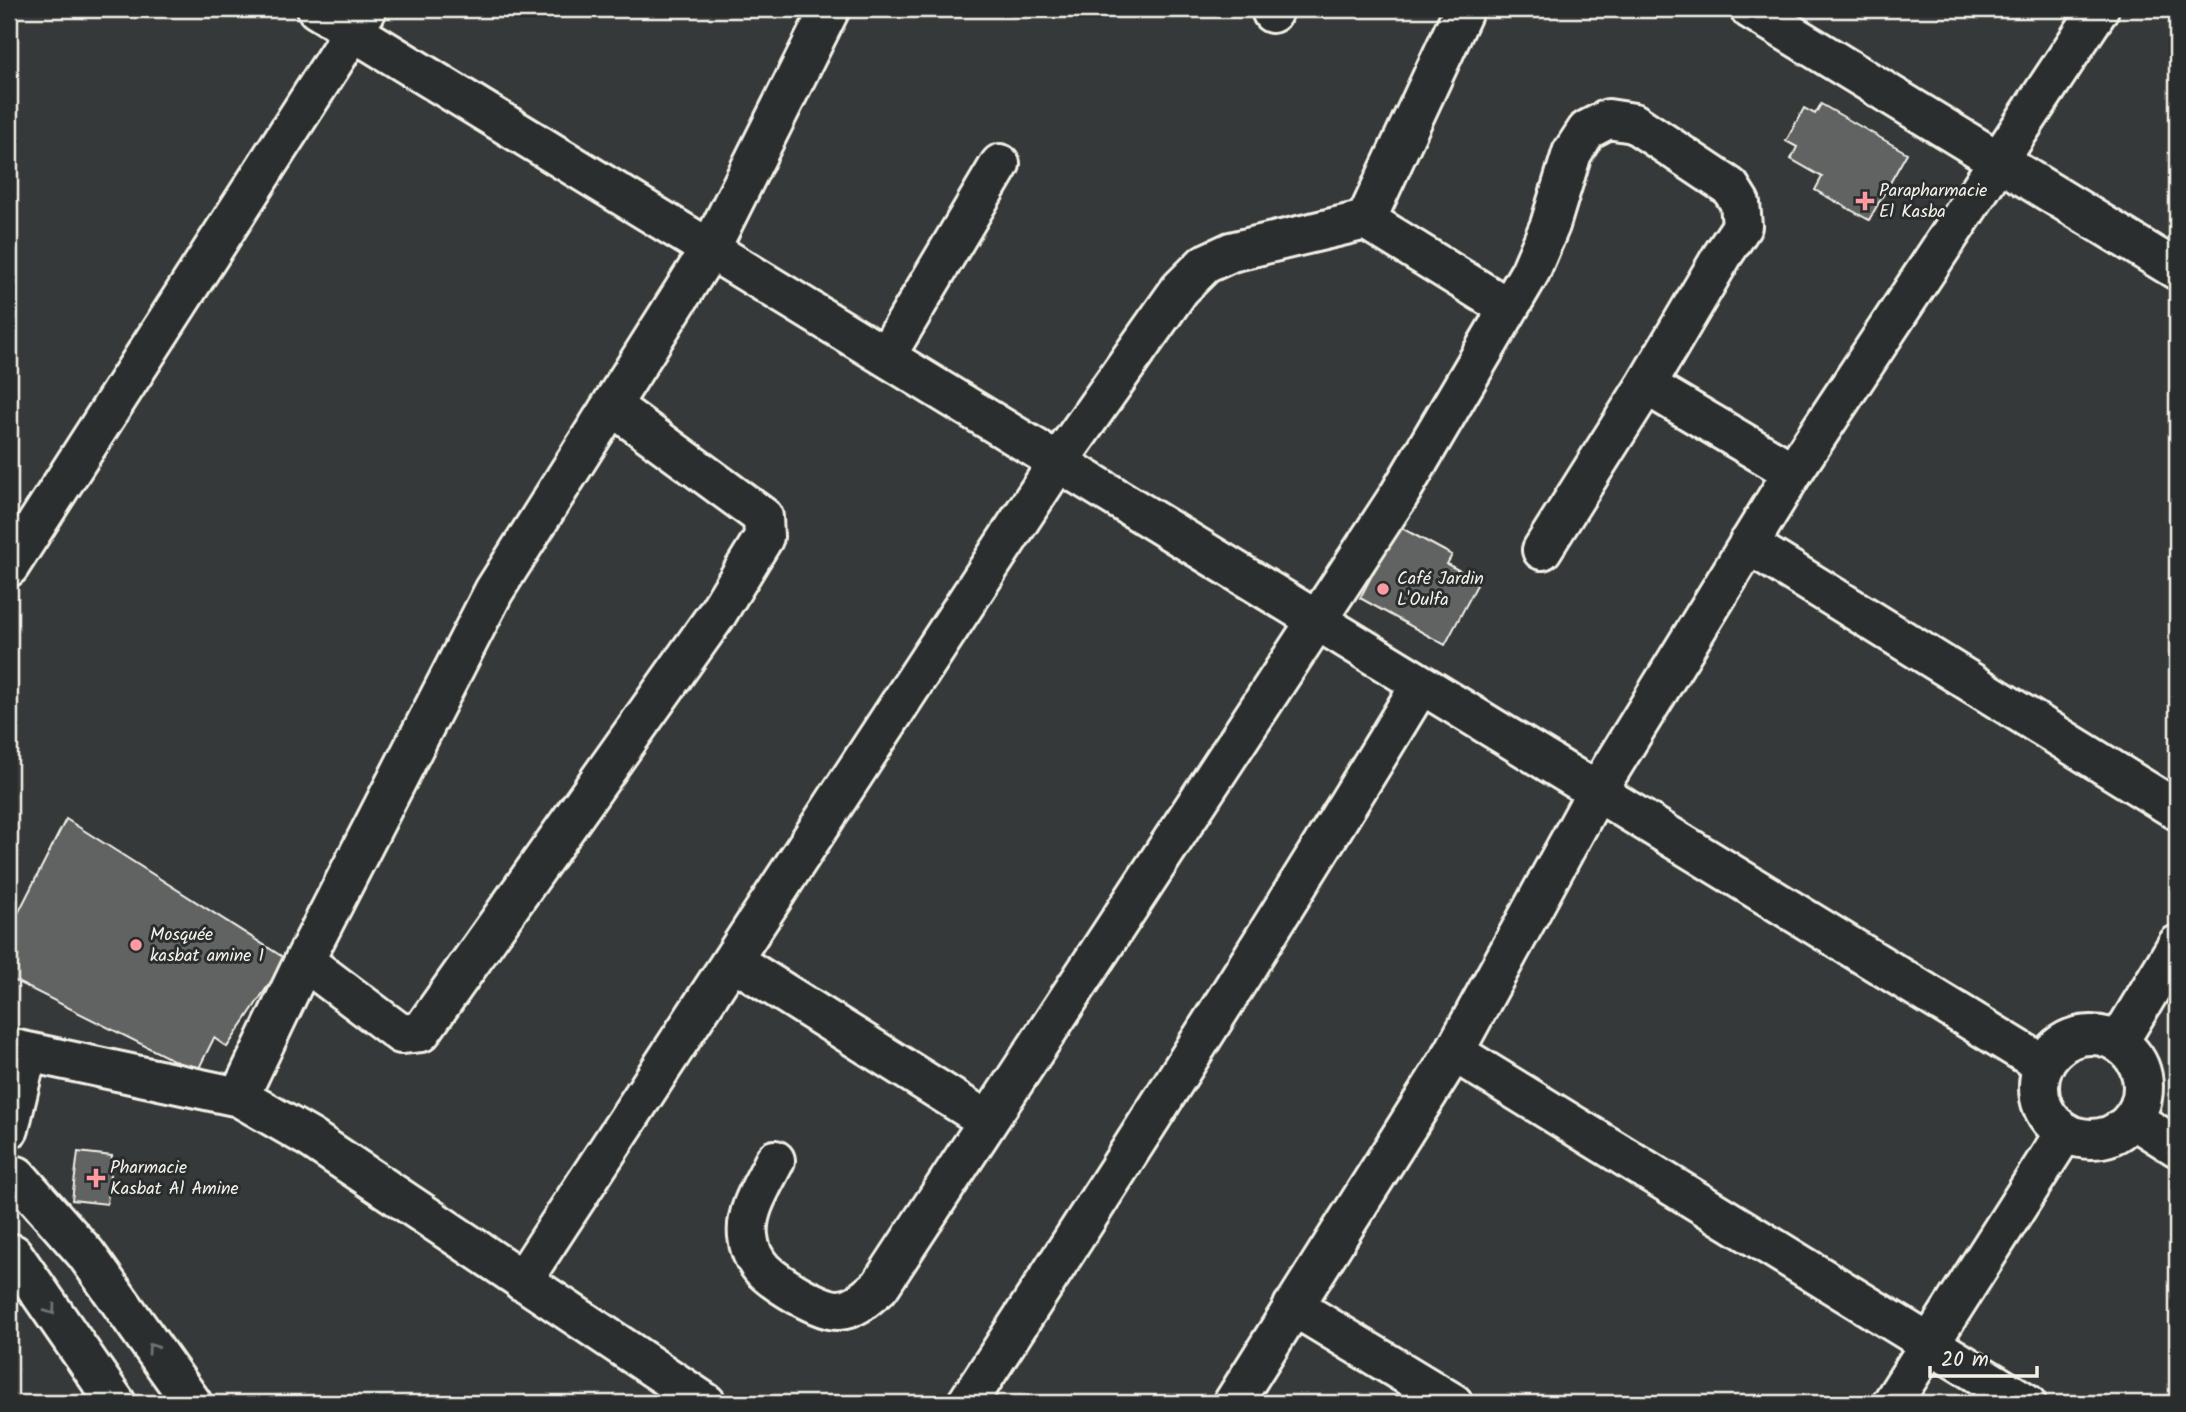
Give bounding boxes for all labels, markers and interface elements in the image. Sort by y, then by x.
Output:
place label: Parapharmacie El Kasba [1879,177,1987,227]
marker: Parapharmacie El Kasba [1857,193,1873,209]
place label: Café Jardin L'Oulfa [1397,565,1484,615]
marker: Café Jardin L'Oulfa [1375,581,1391,597]
place label: Mosquée kasbat amine 1 [150,921,264,971]
marker: Mosquée kasbat amine 1 [128,937,144,953]
place label: Pharmacie Kasbat Al Amine [110,1154,239,1204]
marker: Pharmacie Kasbat Al Amine [88,1170,104,1186]
one-way arrow [43,1302,55,1315]
scale bar [1930,1335,2037,1379]
one-way arrow [148,1343,160,1356]
text: 20 m [1941,1344,1989,1377]

